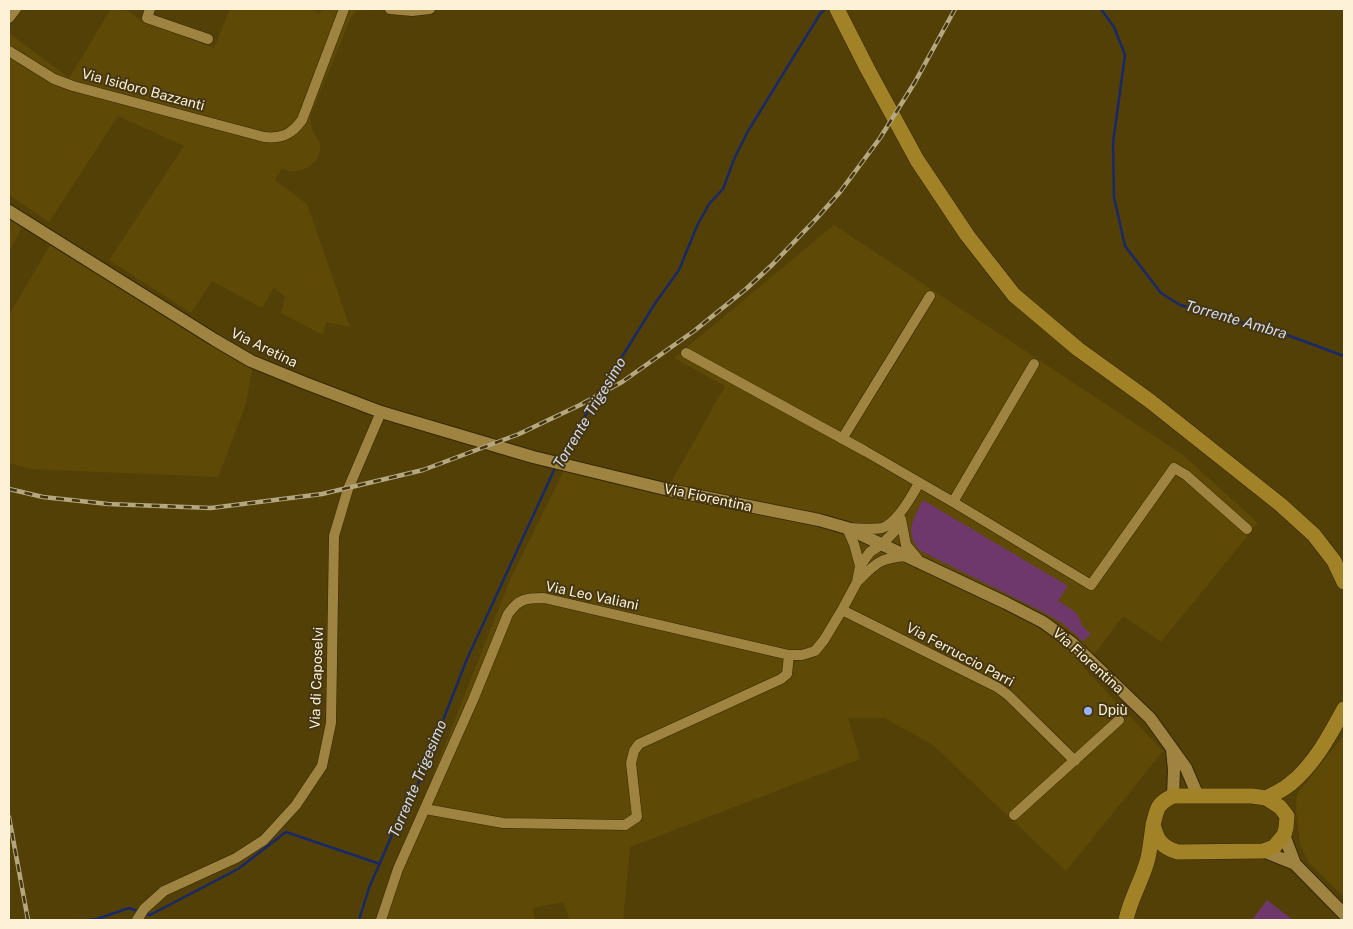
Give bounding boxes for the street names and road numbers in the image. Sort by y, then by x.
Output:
street label: Via Isidoro Bazzanti [80,65,206,115]
street label: Via Aretina [228,325,300,371]
street label: Via Fiorentina [662,480,754,516]
street label: Via Leo Valiani [544,578,640,614]
street label: Via Ferruccio Parri [903,619,1017,691]
street label: Via Fiorentina [1049,625,1127,697]
street label: Via di Caposelvi [307,627,327,729]

